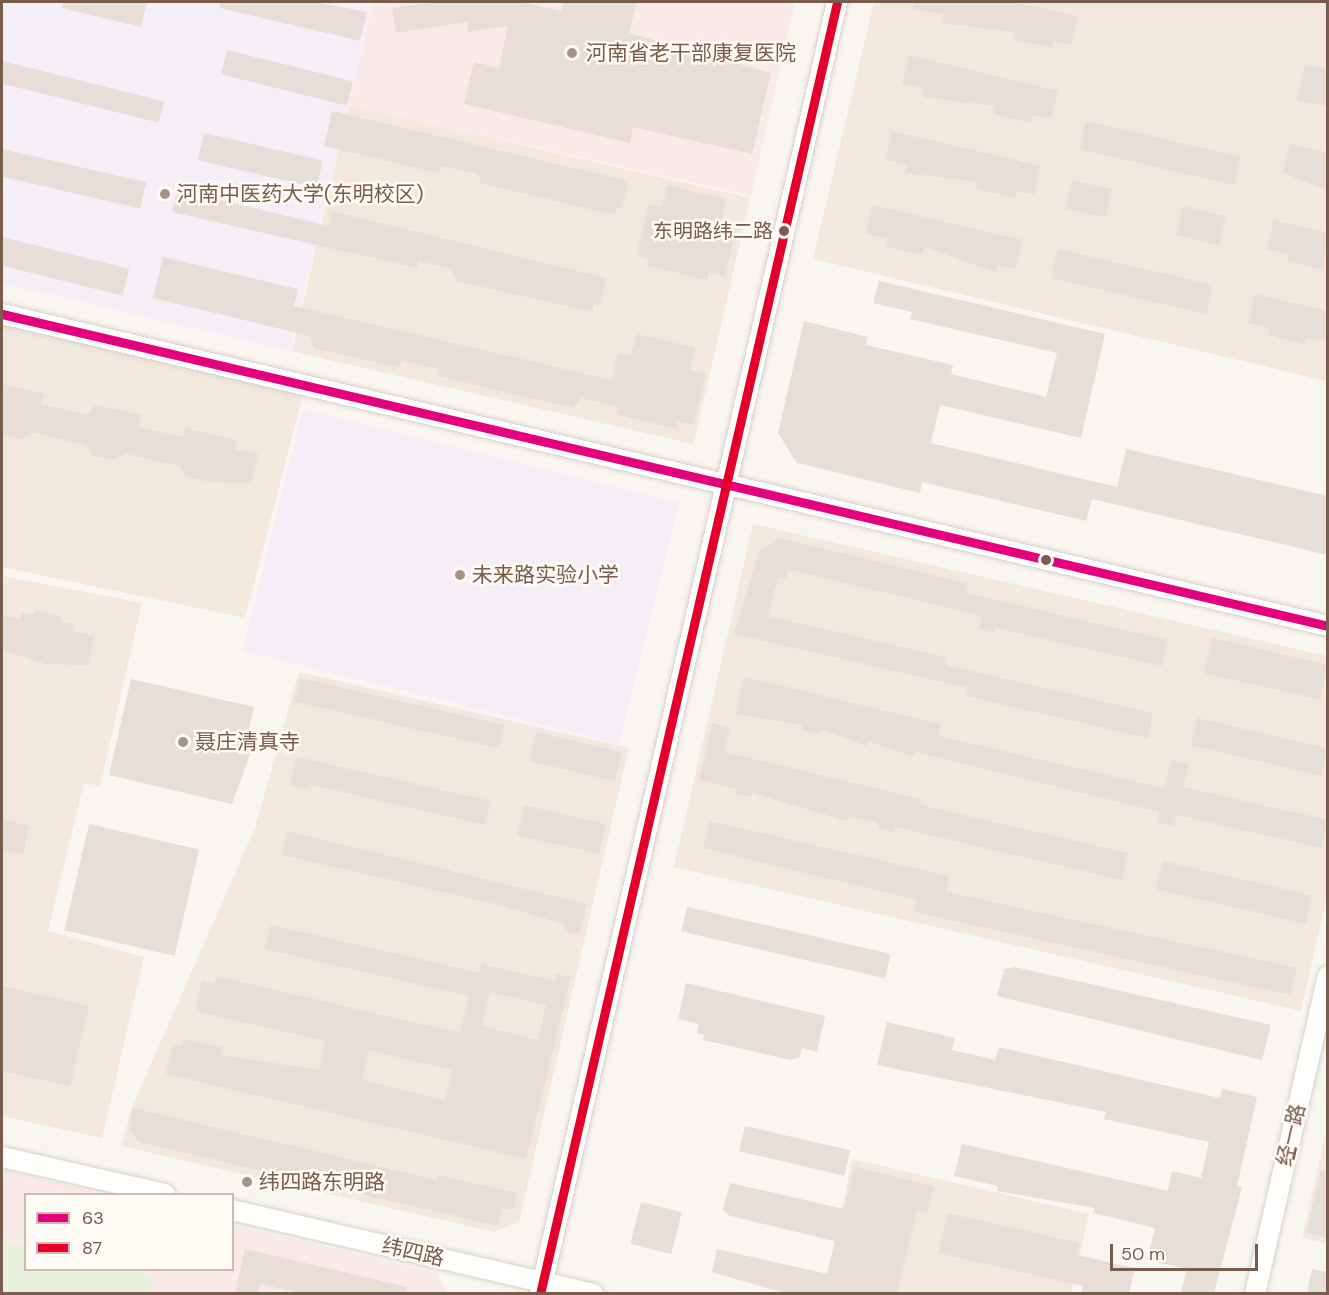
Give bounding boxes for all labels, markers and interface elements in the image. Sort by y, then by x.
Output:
place label: 河南省老干部康复医院 [586,40,796,66]
marker: 河南省老干部康复医院 [563,44,581,62]
place label: 河南中医药大学(东明校区) [177,181,424,207]
marker: 河南中医药大学(东明校区) [158,187,172,201]
place label: 东明路纬二路 [653,219,773,243]
marker: 东明路纬二路 [778,225,790,237]
unlabelled marker [1040,554,1052,566]
place label: 未来路实验小学 [472,562,619,588]
marker: 未来路实验小学 [453,568,467,582]
place label: 聂庄清真寺 [195,729,300,755]
marker: 聂庄清真寺 [176,735,190,749]
street label: 经一路 [1272,1101,1310,1169]
place label: 纬四路东明路 [259,1169,385,1195]
marker: 纬四路东明路 [240,1175,254,1189]
legend [24,1193,234,1271]
text: 63 [82,1206,104,1230]
scale bar [1113,1232,1262,1270]
street label: 纬四路 [379,1233,447,1271]
text: 87 [82,1236,102,1260]
text: 50 m [1121,1242,1165,1266]

